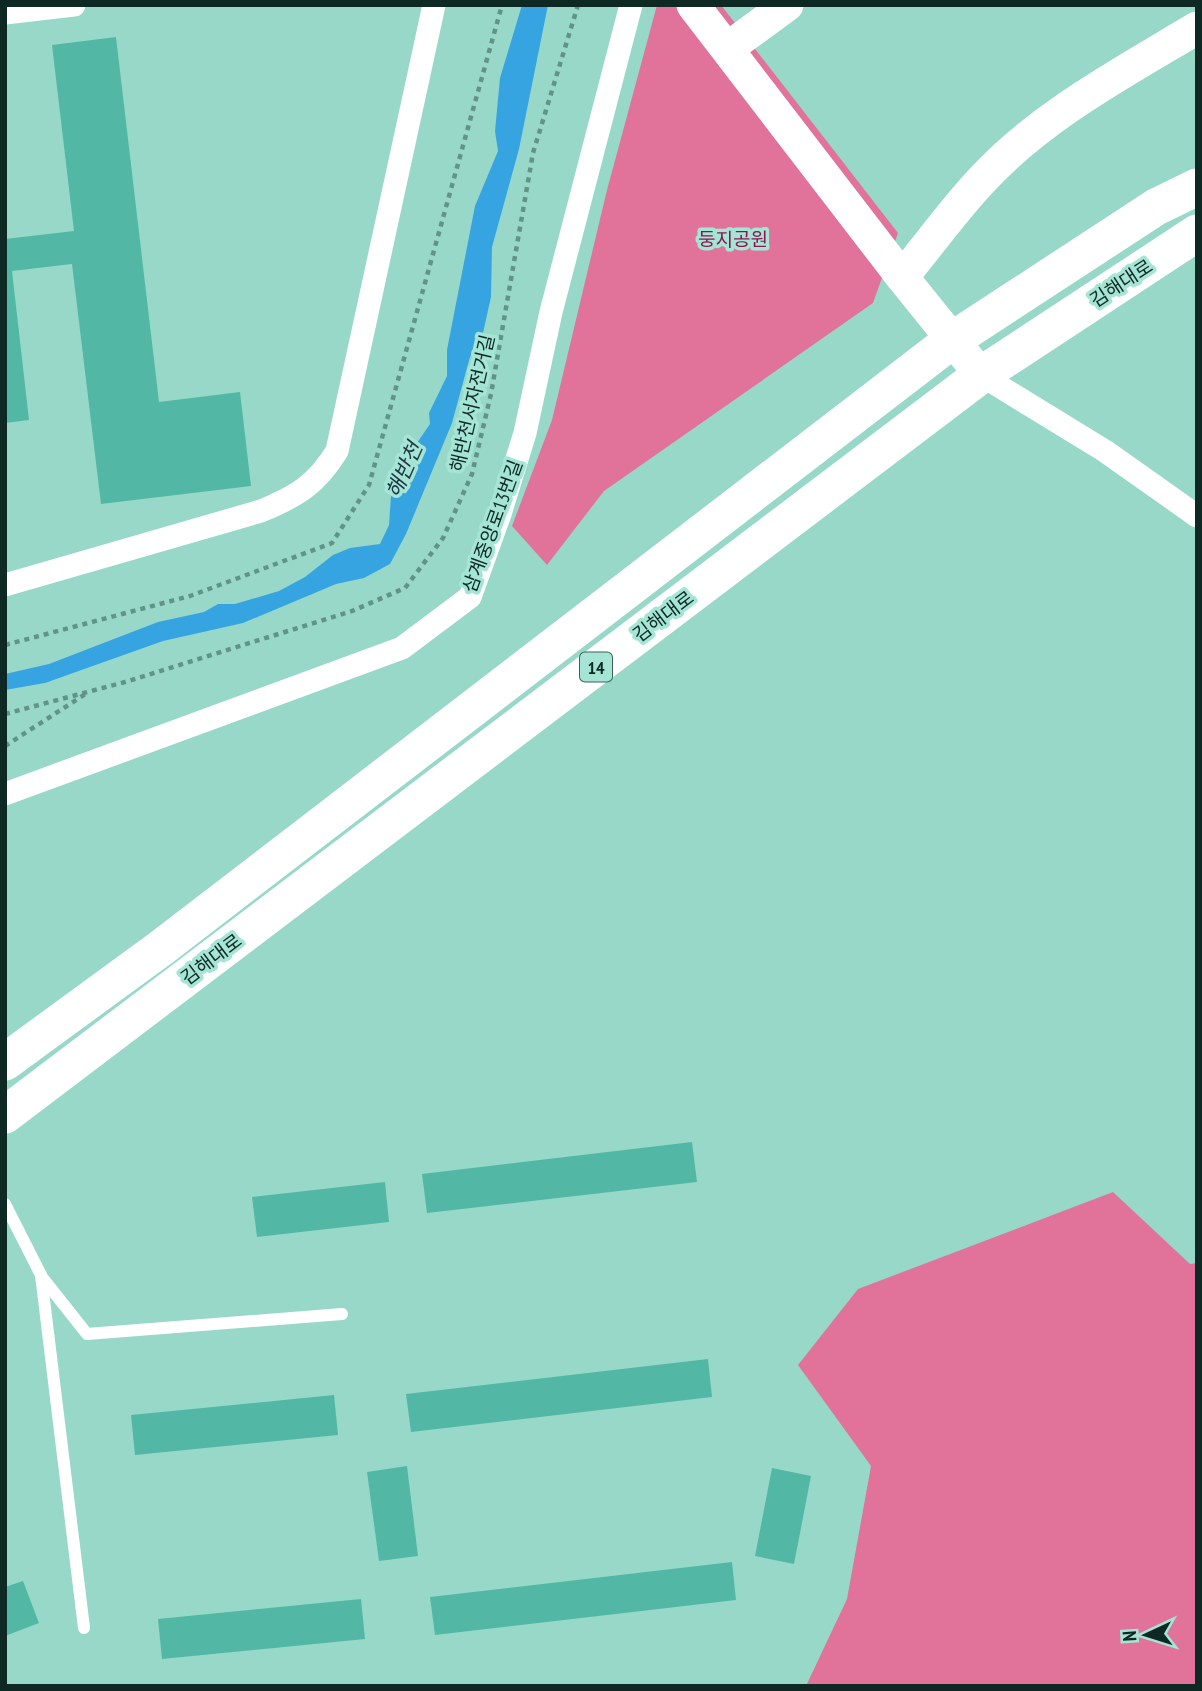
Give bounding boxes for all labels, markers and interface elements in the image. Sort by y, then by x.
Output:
park label: 둥지공원 [698,227,768,251]
street label: 김해대로 [1085,254,1157,312]
street label: 해반천서자전거길 [445,332,499,474]
water label: 해반천 [380,436,429,502]
street label: 삼계중앙로13번길 [457,456,527,596]
street label: 김해대로 [628,585,698,647]
road number: 14 [580,652,612,682]
street label: 김해대로 [176,928,246,990]
north arrow [1111,1600,1181,1670]
text: N [1117,1630,1141,1642]

